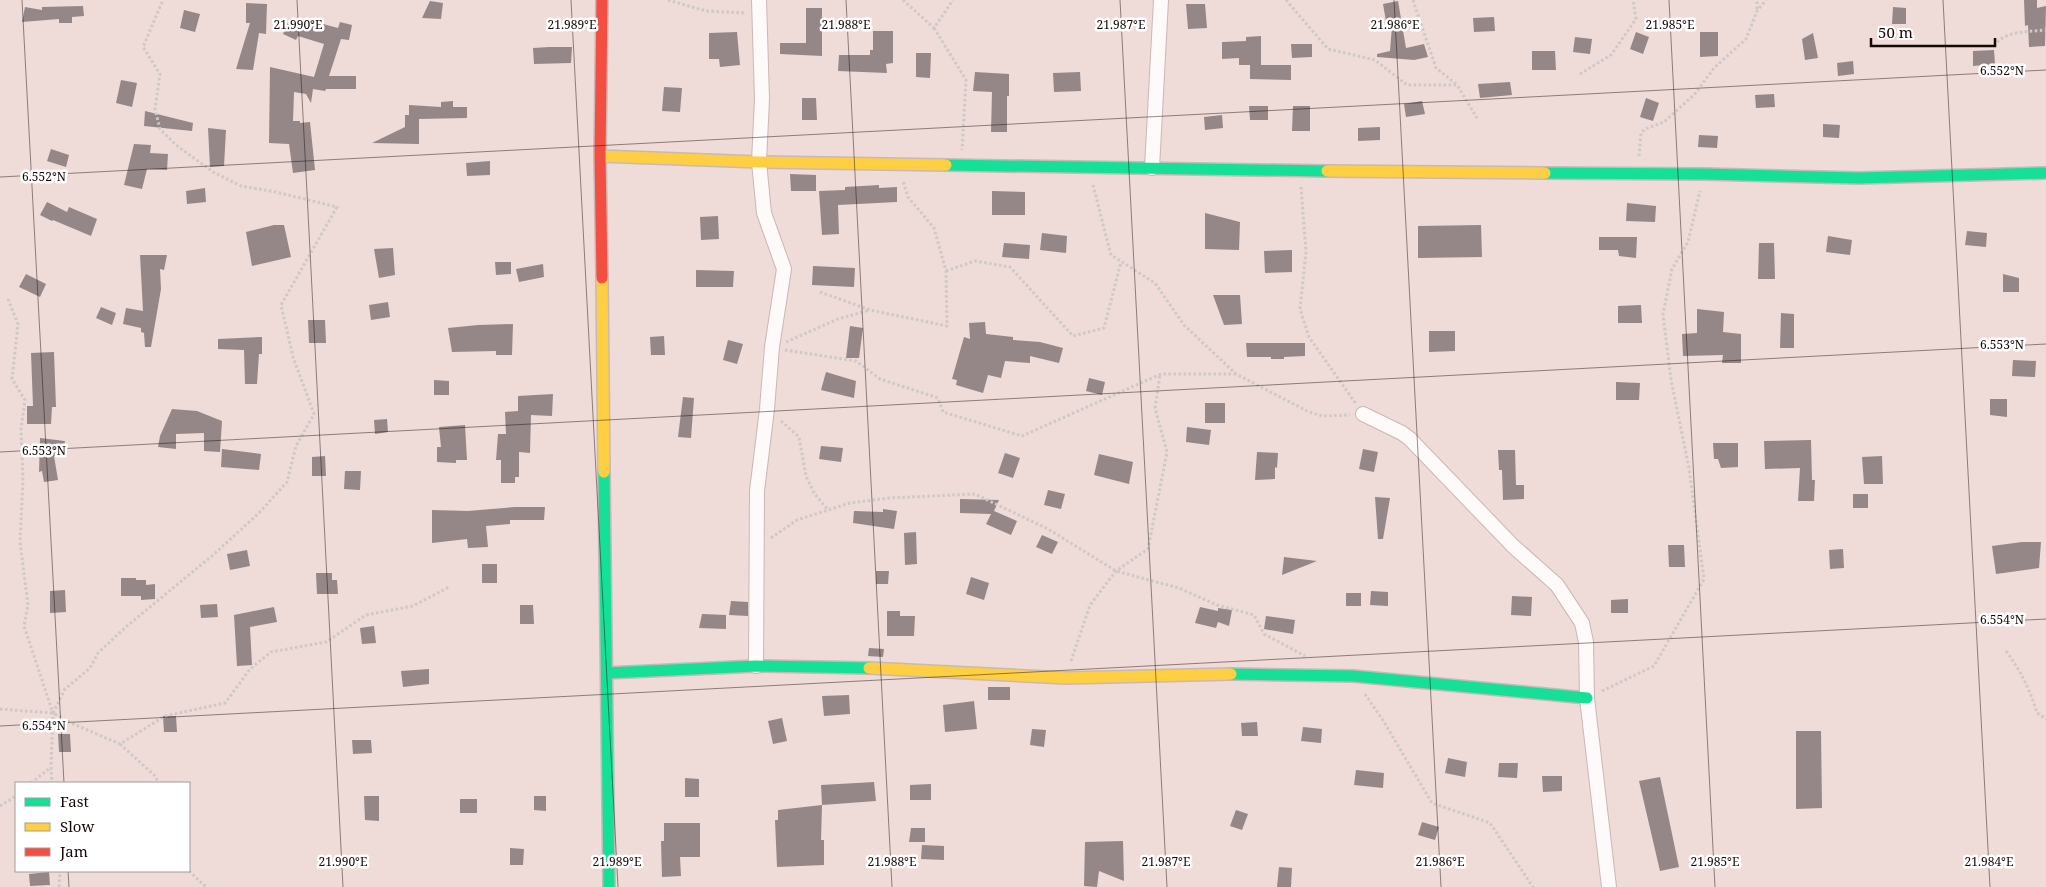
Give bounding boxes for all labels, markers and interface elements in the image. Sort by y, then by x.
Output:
scale bar [1871,15,1995,47]
text: 21.990°E [274,16,322,33]
text: 21.989°E [548,16,596,33]
text: 21.988°E [822,16,870,33]
text: 21.987°E [1097,16,1145,33]
text: 21.986°E [1371,16,1419,33]
text: 21.985°E [1646,16,1694,33]
text: 50 m [1878,22,1913,42]
text: 6.552°N [1980,62,2024,79]
text: 6.552°N [22,168,66,185]
text: 6.553°N [1980,336,2024,353]
text: 6.553°N [22,442,66,459]
text: 6.554°N [1980,611,2024,628]
text: 6.554°N [22,717,66,734]
legend [15,782,190,872]
text: Fast [60,791,89,811]
text: Slow [60,816,94,836]
text: Jam [59,841,88,861]
text: 21.990°E [319,853,367,870]
text: 21.989°E [593,853,641,870]
text: 21.988°E [868,853,916,870]
text: 21.987°E [1142,853,1190,870]
text: 21.986°E [1416,853,1464,870]
text: 21.985°E [1691,853,1739,870]
text: 21.984°E [1965,853,2013,870]

